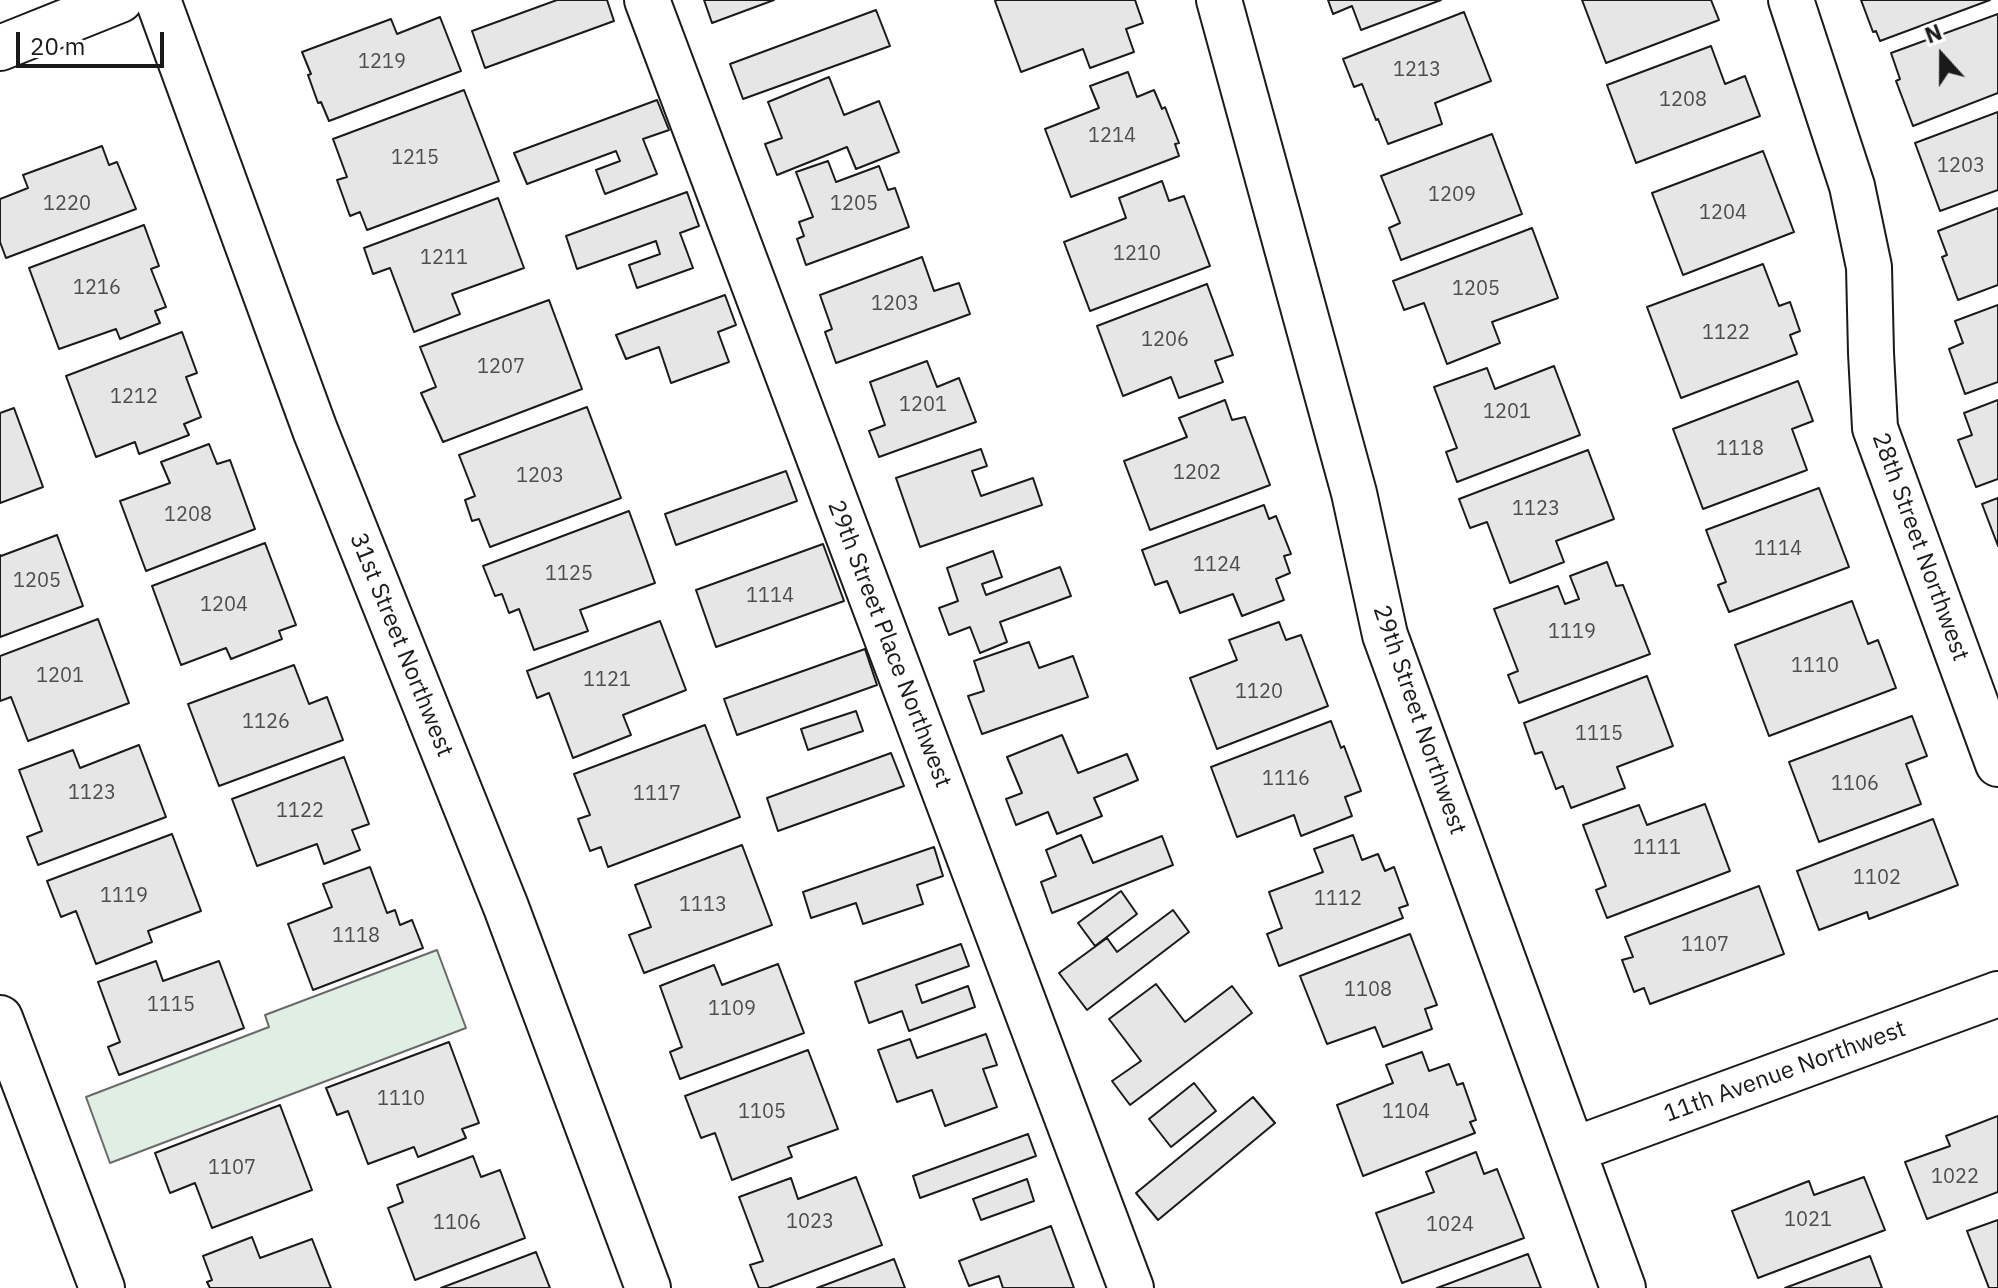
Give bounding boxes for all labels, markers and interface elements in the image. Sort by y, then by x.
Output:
scale bar [20,16,168,66]
north arrow [1902,16,1982,96]
text: N [1921,17,1946,50]
text: 20 m [30,30,85,62]
house number: 1219 [358,50,406,74]
house number: 1213 [1393,58,1441,82]
house number: 1208 [1659,88,1707,112]
house number: 1214 [1088,124,1136,148]
house number: 1215 [391,146,439,170]
house number: 1203 [1937,154,1985,178]
house number: 1209 [1428,183,1476,207]
house number: 1220 [43,192,91,216]
house number: 1205 [830,192,878,216]
house number: 1204 [1699,201,1747,225]
house number: 1210 [1113,242,1161,266]
house number: 1211 [420,246,468,270]
house number: 1216 [73,276,121,300]
house number: 1205 [1452,277,1500,301]
house number: 1203 [871,292,919,316]
house number: 1122 [1702,321,1750,345]
house number: 1206 [1141,328,1189,352]
house number: 1207 [477,355,525,379]
house number: 1212 [110,385,158,409]
house number: 1201 [899,393,947,417]
house number: 1201 [1483,400,1531,424]
street label: 28th Street Northwest [1865,429,1975,665]
house number: 1118 [1716,437,1764,461]
house number: 1202 [1173,461,1221,485]
house number: 1203 [516,464,564,488]
street label: 29th Street Place Northwest [821,496,957,792]
house number: 1123 [1512,497,1560,521]
house number: 1208 [164,503,212,527]
street label: 31st Street Northwest [343,529,459,761]
house number: 1114 [1754,537,1802,561]
house number: 1124 [1193,553,1241,577]
house number: 1125 [545,562,593,586]
house number: 1205 [13,569,61,593]
house number: 1114 [746,584,794,608]
house number: 1204 [200,593,248,617]
street label: 29th Street Northwest [1366,602,1472,838]
house number: 1119 [1548,620,1596,644]
house number: 1110 [1791,654,1839,678]
house number: 1201 [36,664,84,688]
house number: 1121 [583,668,631,692]
house number: 1120 [1235,680,1283,704]
house number: 1126 [242,710,290,734]
house number: 1115 [1575,722,1623,746]
house number: 1116 [1262,767,1310,791]
house number: 1106 [1831,772,1879,796]
house number: 1123 [68,781,116,805]
house number: 1117 [633,782,681,806]
house number: 1122 [276,799,324,823]
house number: 1111 [1633,836,1681,860]
house number: 1102 [1853,866,1901,890]
house number: 1119 [100,884,148,908]
house number: 1112 [1314,887,1362,911]
house number: 1113 [679,893,727,917]
house number: 1118 [332,924,380,948]
house number: 1107 [1681,933,1729,957]
house number: 1108 [1344,978,1392,1002]
house number: 1115 [147,993,195,1017]
house number: 1109 [708,997,756,1021]
street label: 11th Avenue Northwest [1660,1015,1910,1129]
house number: 1110 [377,1087,425,1111]
house number: 1105 [738,1100,786,1124]
house number: 1104 [1382,1100,1430,1124]
house number: 1107 [208,1156,256,1180]
house number: 1022 [1931,1165,1979,1189]
house number: 1021 [1784,1208,1832,1232]
house number: 1023 [786,1210,834,1234]
house number: 1106 [433,1211,481,1235]
house number: 1024 [1426,1213,1474,1237]

